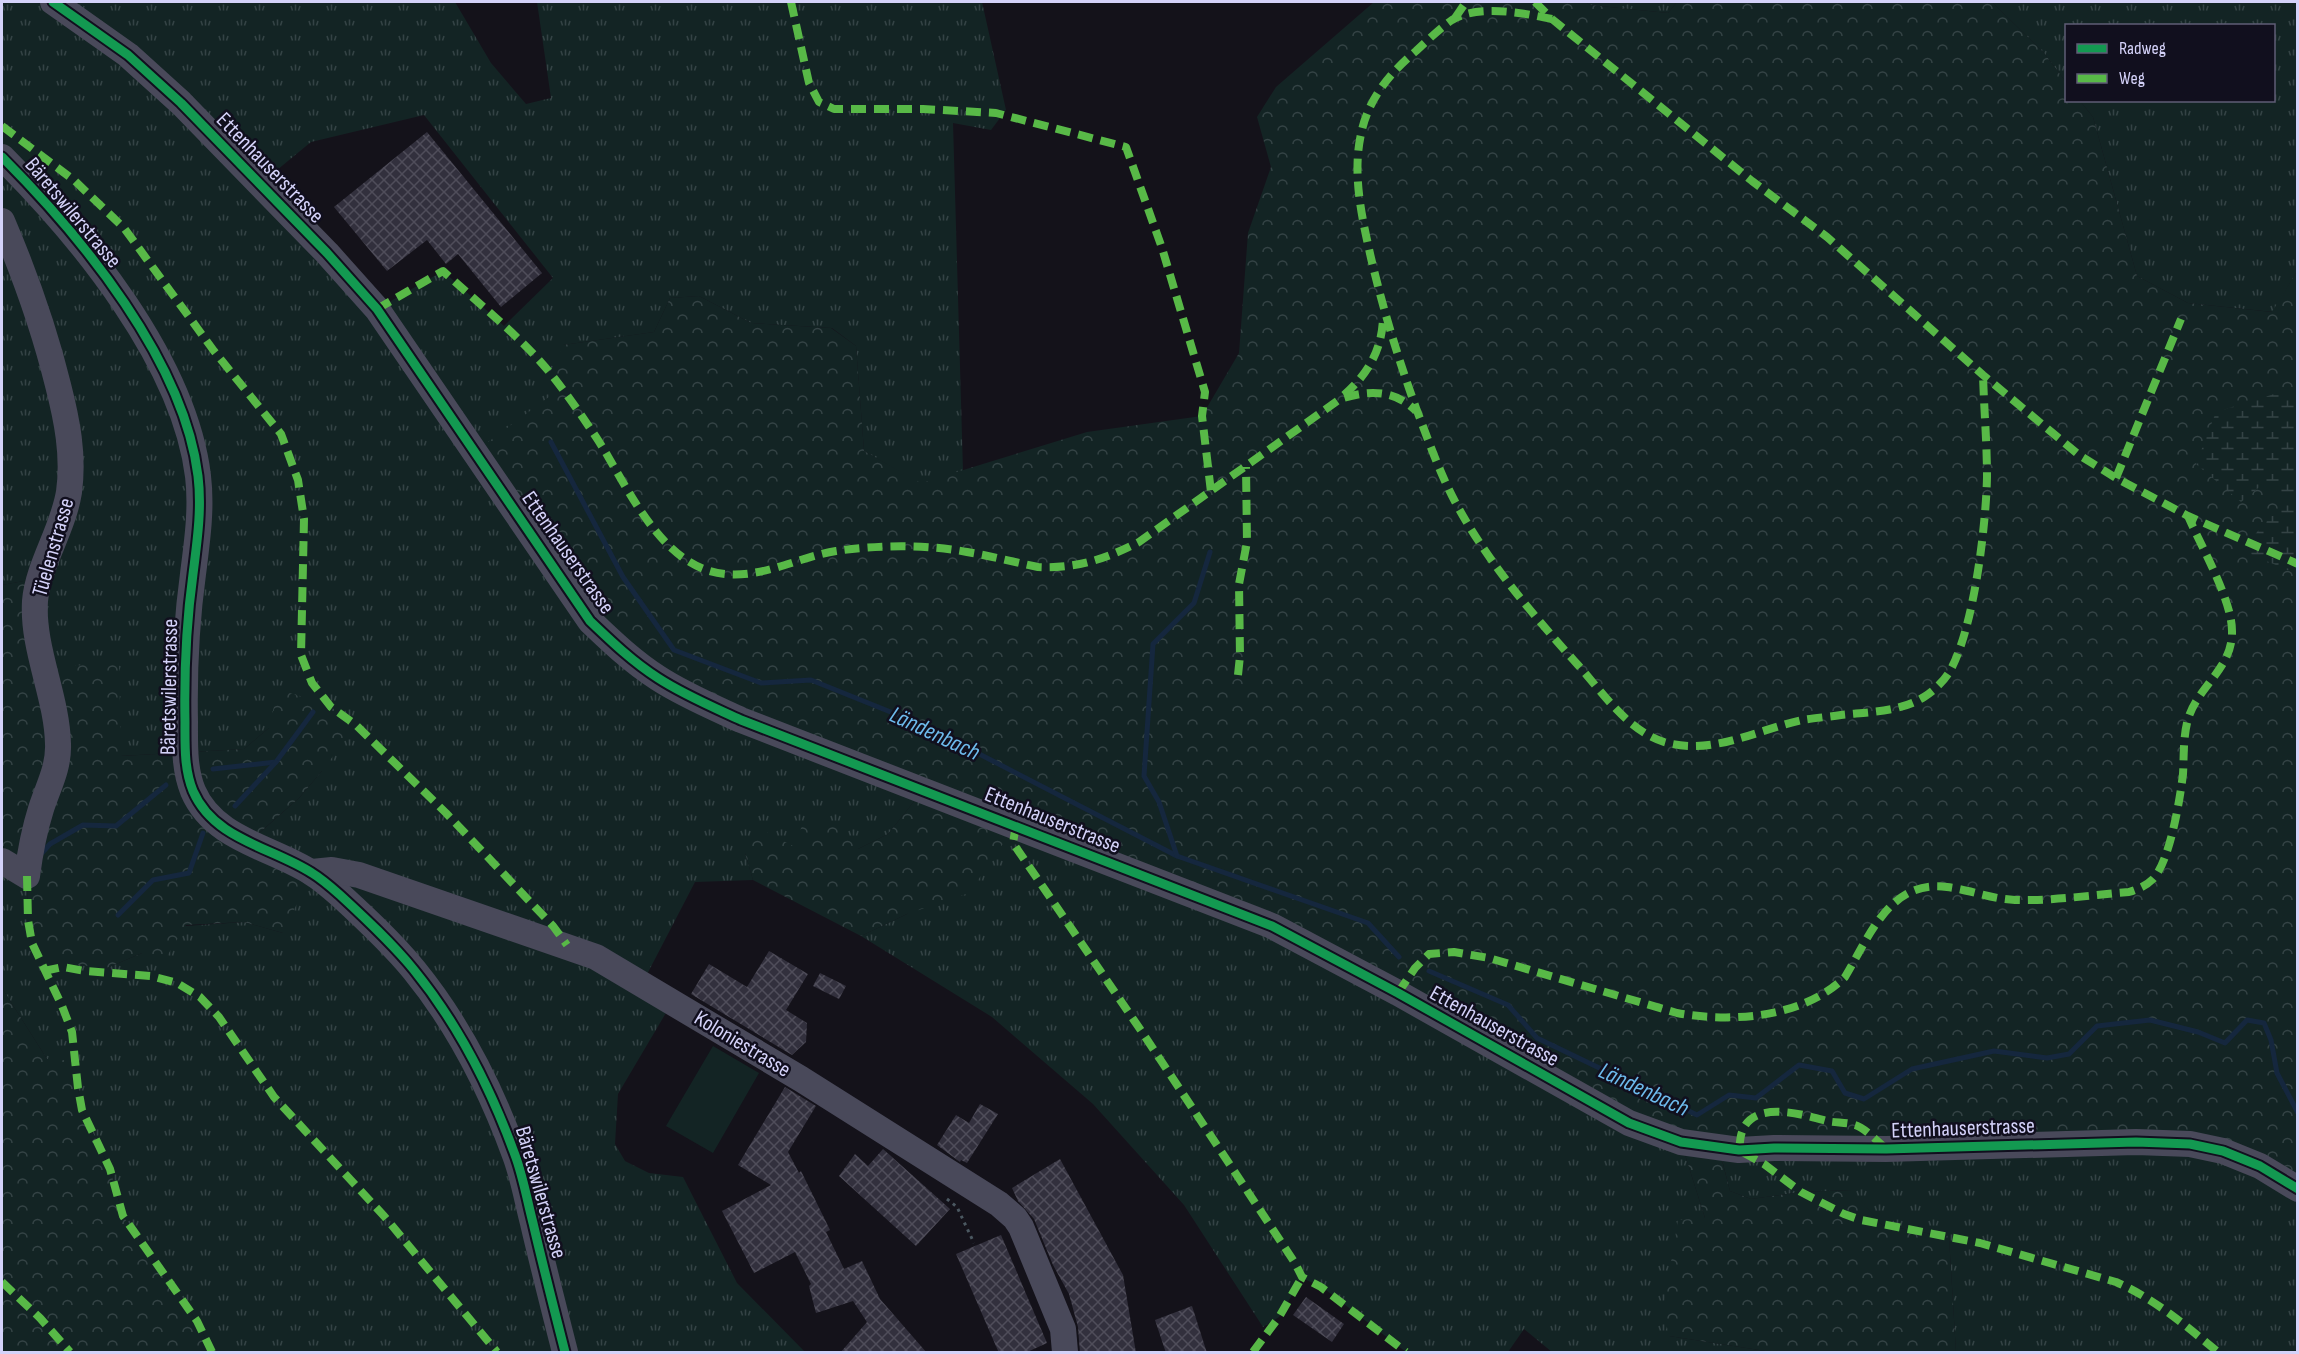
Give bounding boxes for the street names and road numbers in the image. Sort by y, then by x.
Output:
street label: Ettenhauserstrasse [210,107,330,229]
street label: Bäretswilerstrasse [19,152,127,274]
street label: Ettenhauserstrasse [515,486,620,620]
street label: Tüelenstrasse [27,495,80,600]
street label: Bäretswilerstrasse [155,619,184,755]
street label: Ettenhauserstrasse [981,781,1124,860]
street label: Ettenhauserstrasse [1425,980,1564,1073]
street label: Koloniestrasse [689,1005,795,1084]
street label: Ettenhauserstrasse [1891,1112,2035,1145]
street label: Bäretswilerstrasse [509,1123,572,1262]

